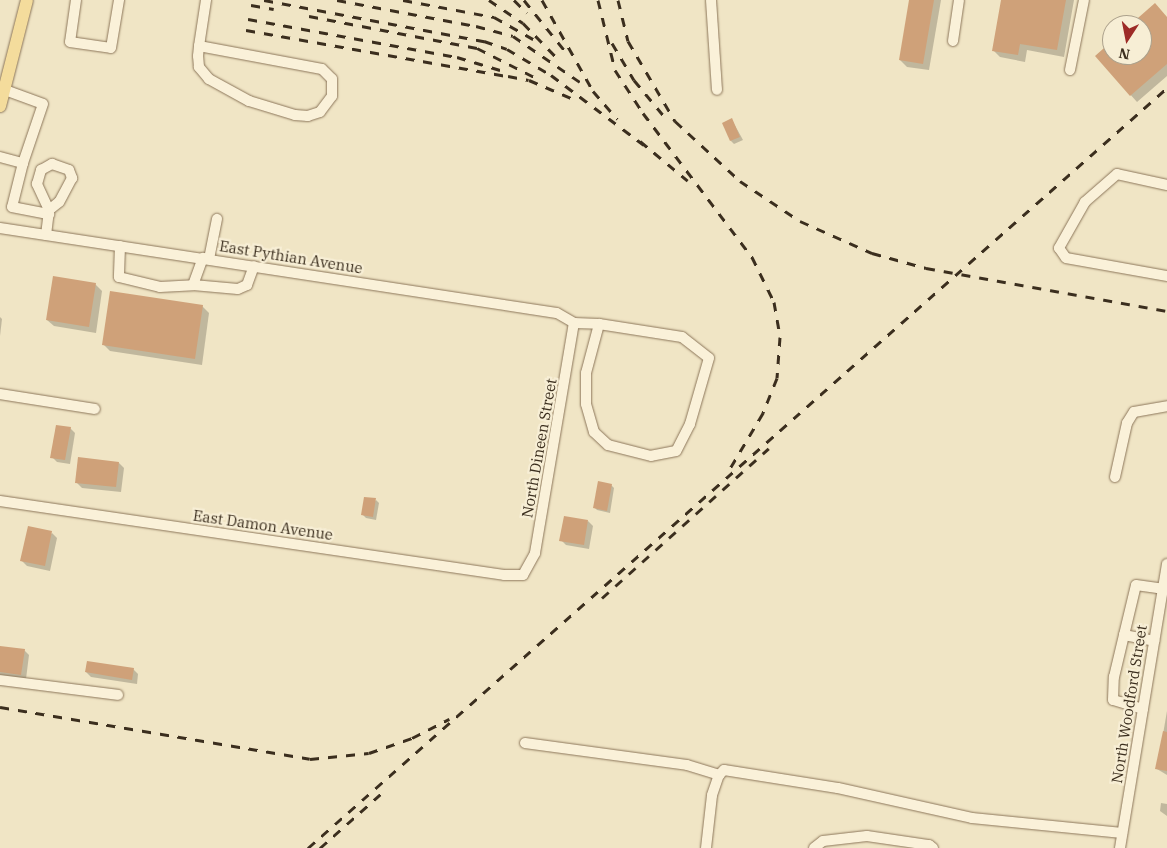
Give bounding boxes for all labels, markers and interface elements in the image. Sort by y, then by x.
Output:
north arrow [1102,15,1152,65]
text: N [1117,44,1131,64]
street label: East Pythian Avenue [218,237,364,277]
street label: North Dineen Street [518,377,560,519]
street label: East Damon Avenue [192,506,334,544]
street label: North Woodford Street [1108,624,1150,784]

